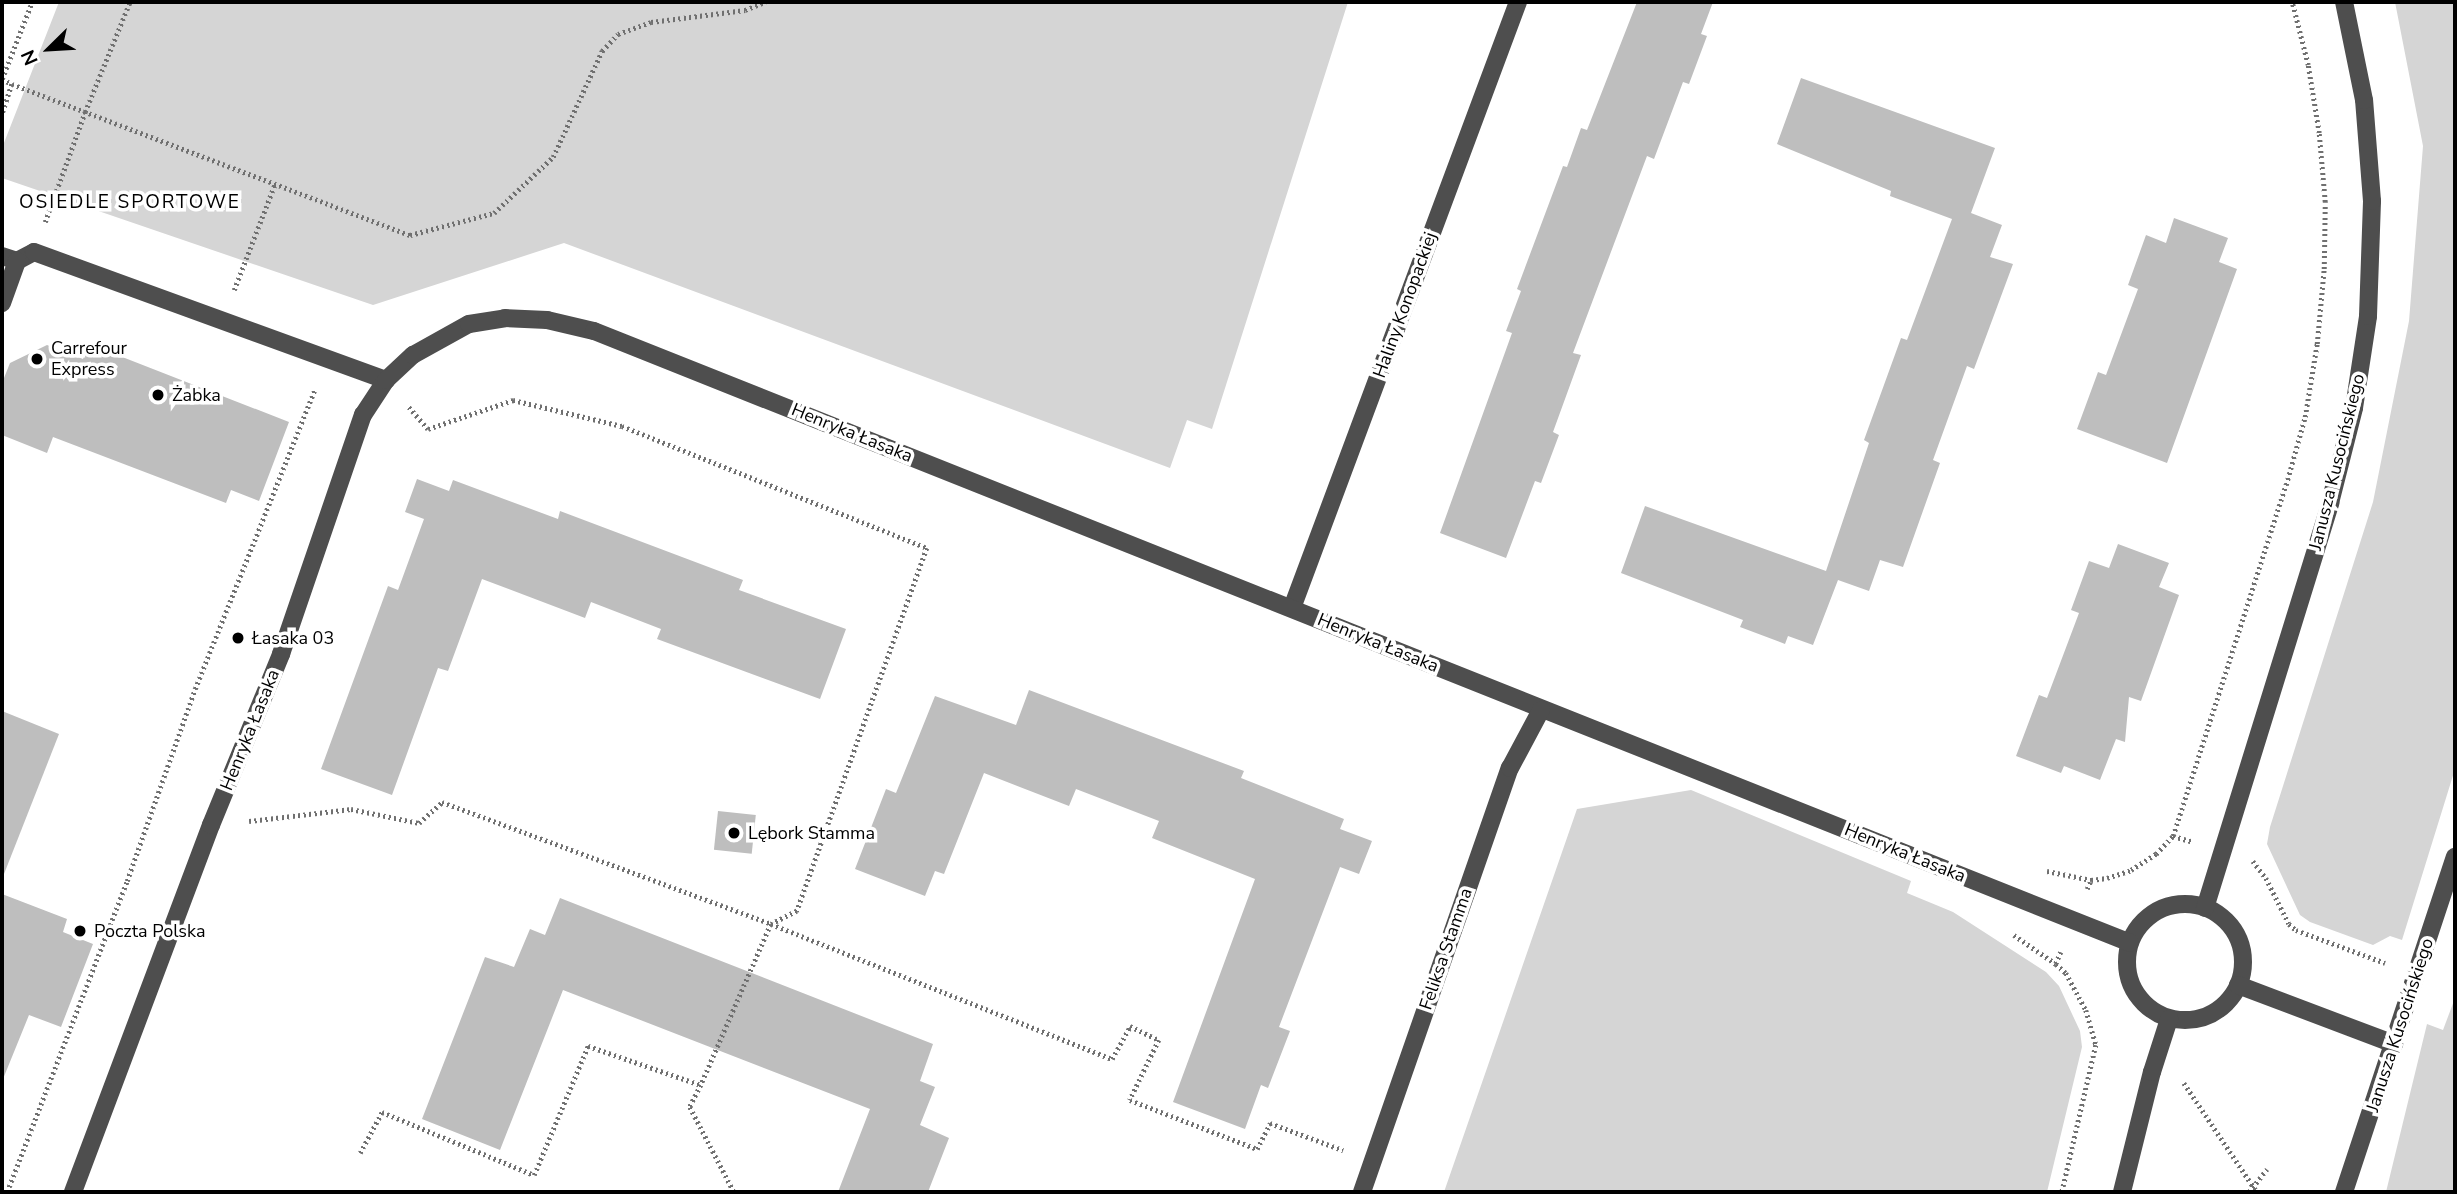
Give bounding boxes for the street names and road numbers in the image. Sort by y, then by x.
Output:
street label: Haliny Konopackiej [1369,229,1441,381]
street label: Janusza Kusocińskiego [2305,371,2369,553]
street label: Henryka Łasaka [788,399,916,467]
street label: Henryka Łasaka [1314,609,1442,677]
street label: Henryka Łasaka [216,666,284,794]
street label: Henryka Łasaka [1841,819,1969,887]
street label: Feliksa Stamma [1415,885,1477,1013]
street label: Janusza Kusocińskiego [2362,935,2438,1115]

